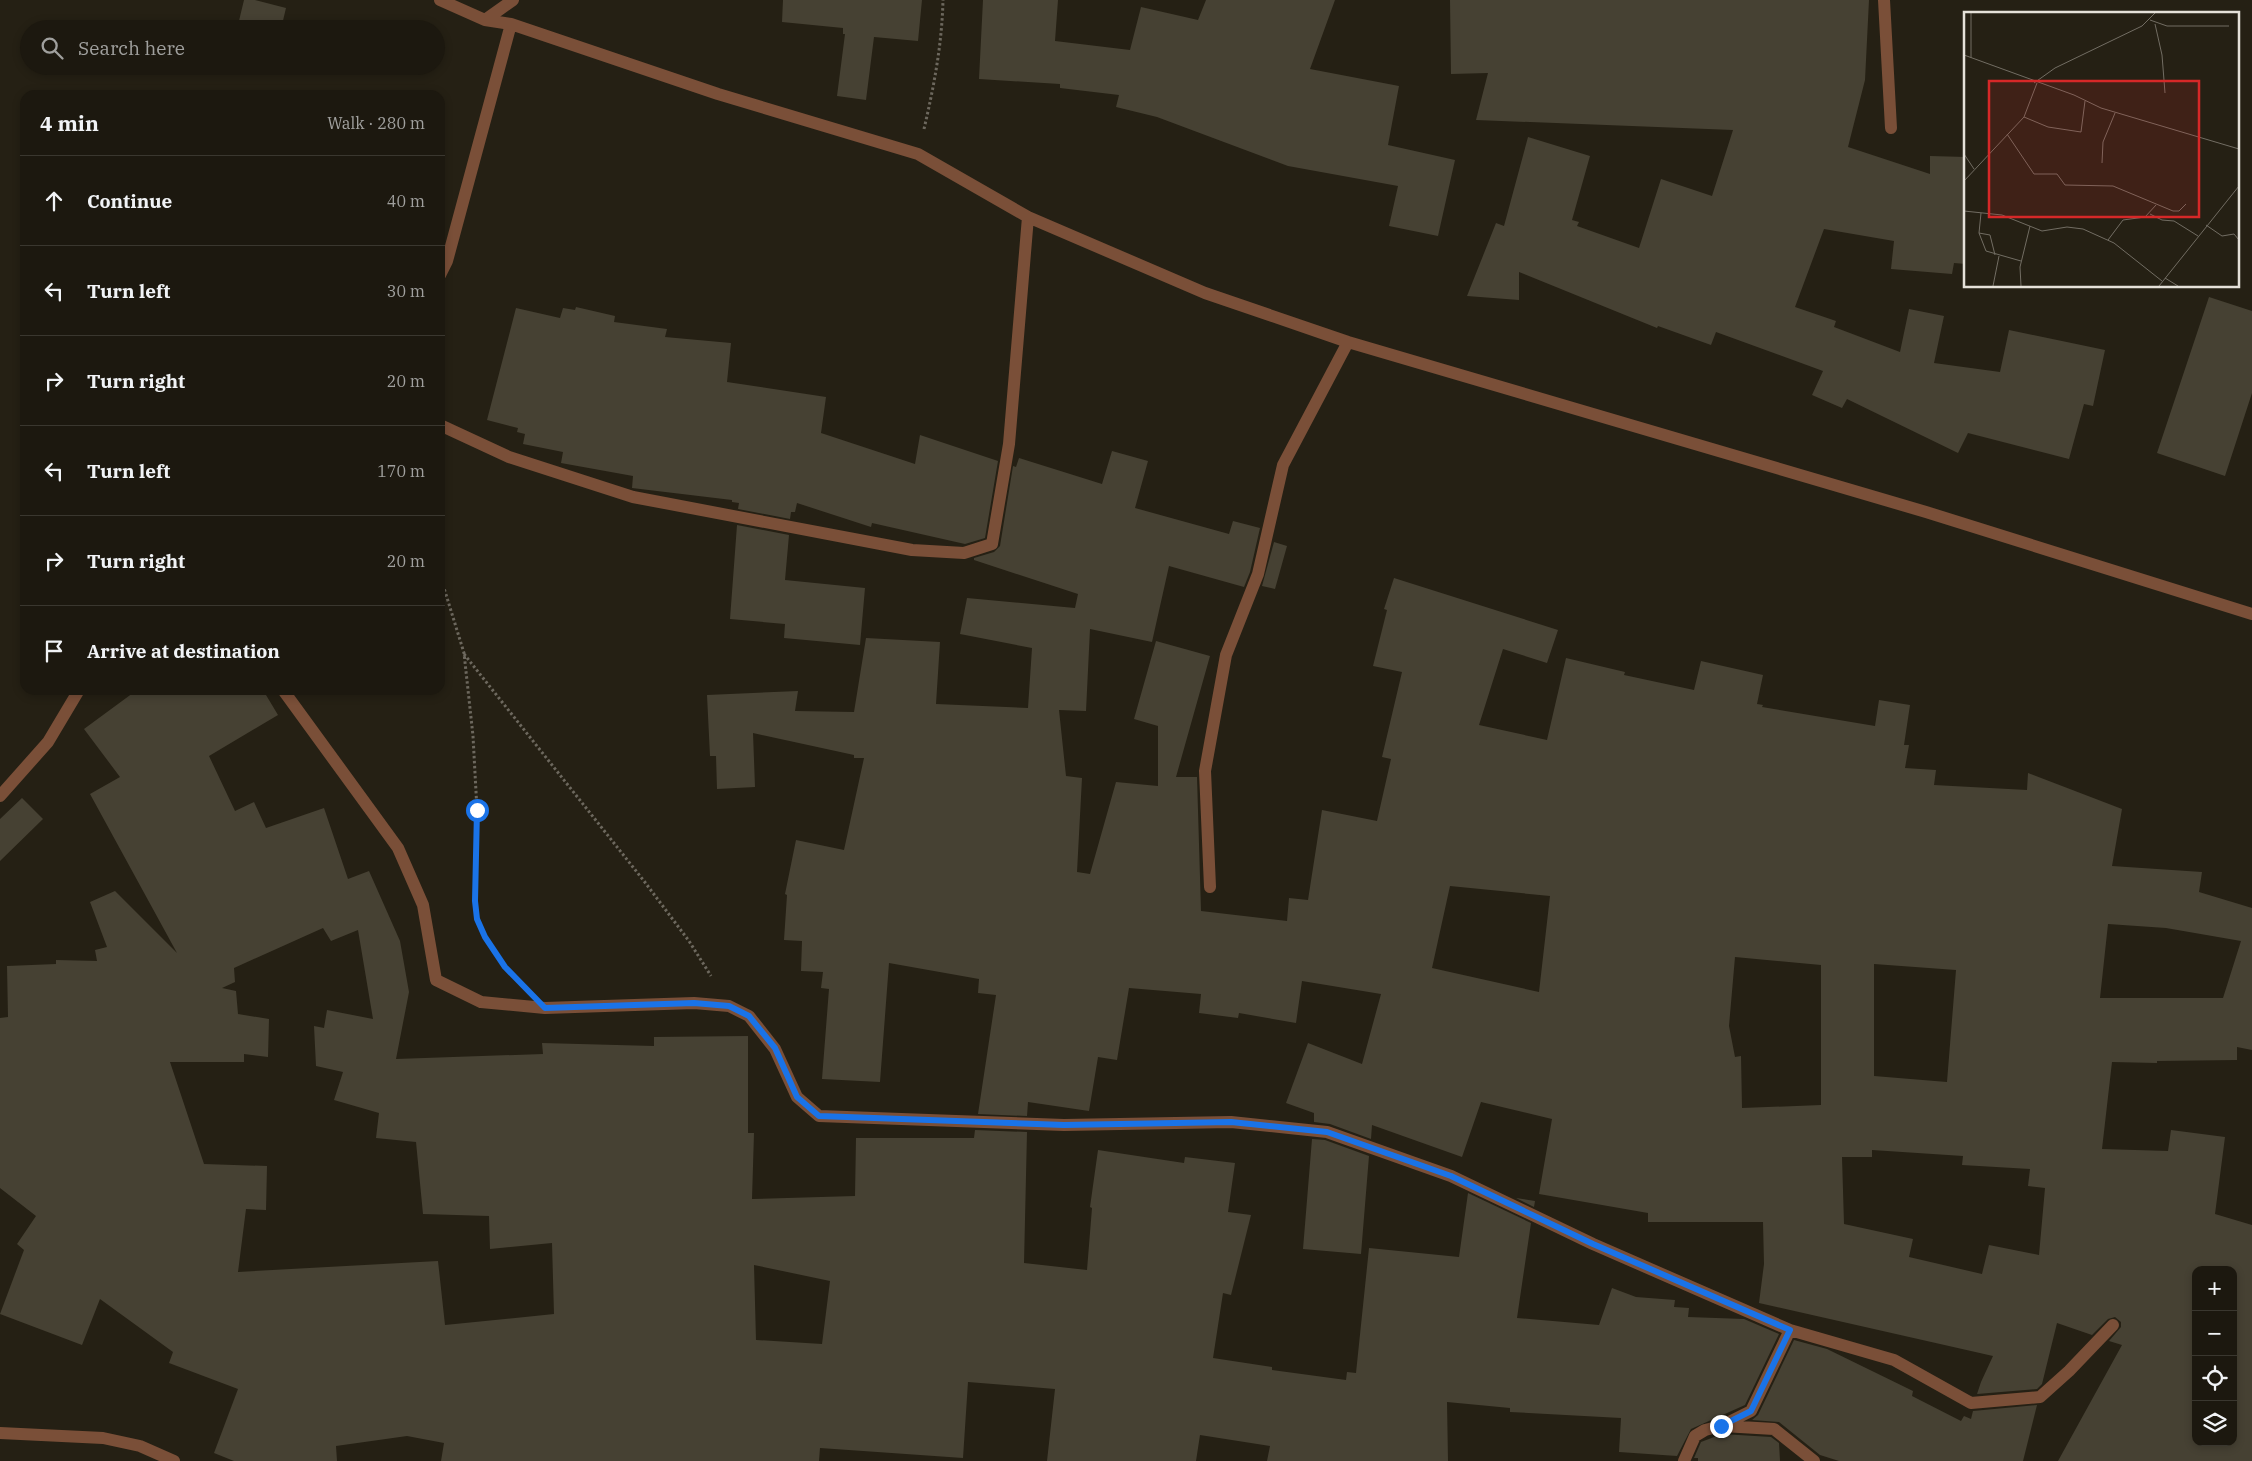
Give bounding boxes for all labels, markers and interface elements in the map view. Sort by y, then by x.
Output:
inset map [1964,12,2240,288]
search box [20,20,445,75]
icon: search [38,34,66,62]
text: Search here [78,36,185,60]
text: 4 min [40,109,99,137]
text: Walk · 280 m [327,113,425,133]
icon: ahead [40,187,68,215]
text: Continue [87,189,172,213]
text: 40 m [387,191,425,211]
icon: left [40,277,68,305]
text: Turn left [87,279,170,303]
text: 30 m [387,281,425,301]
icon: right [40,367,68,395]
text: Turn right [87,369,185,393]
text: 20 m [387,371,425,391]
icon: left [40,457,68,485]
text: Turn left [87,459,170,483]
text: 170 m [377,461,425,481]
icon: right [40,547,68,575]
text: Turn right [87,549,185,573]
text: 20 m [387,551,425,571]
icon: arrive [40,637,68,665]
text: Arrive at destination [87,639,280,663]
route start [466,799,489,822]
map controls [2192,1266,2237,1446]
button: + [2192,1266,2237,1311]
button: − [2192,1311,2237,1356]
button: locate [2192,1356,2237,1401]
button: layers [2192,1401,2237,1446]
route end [1710,1415,1733,1438]

